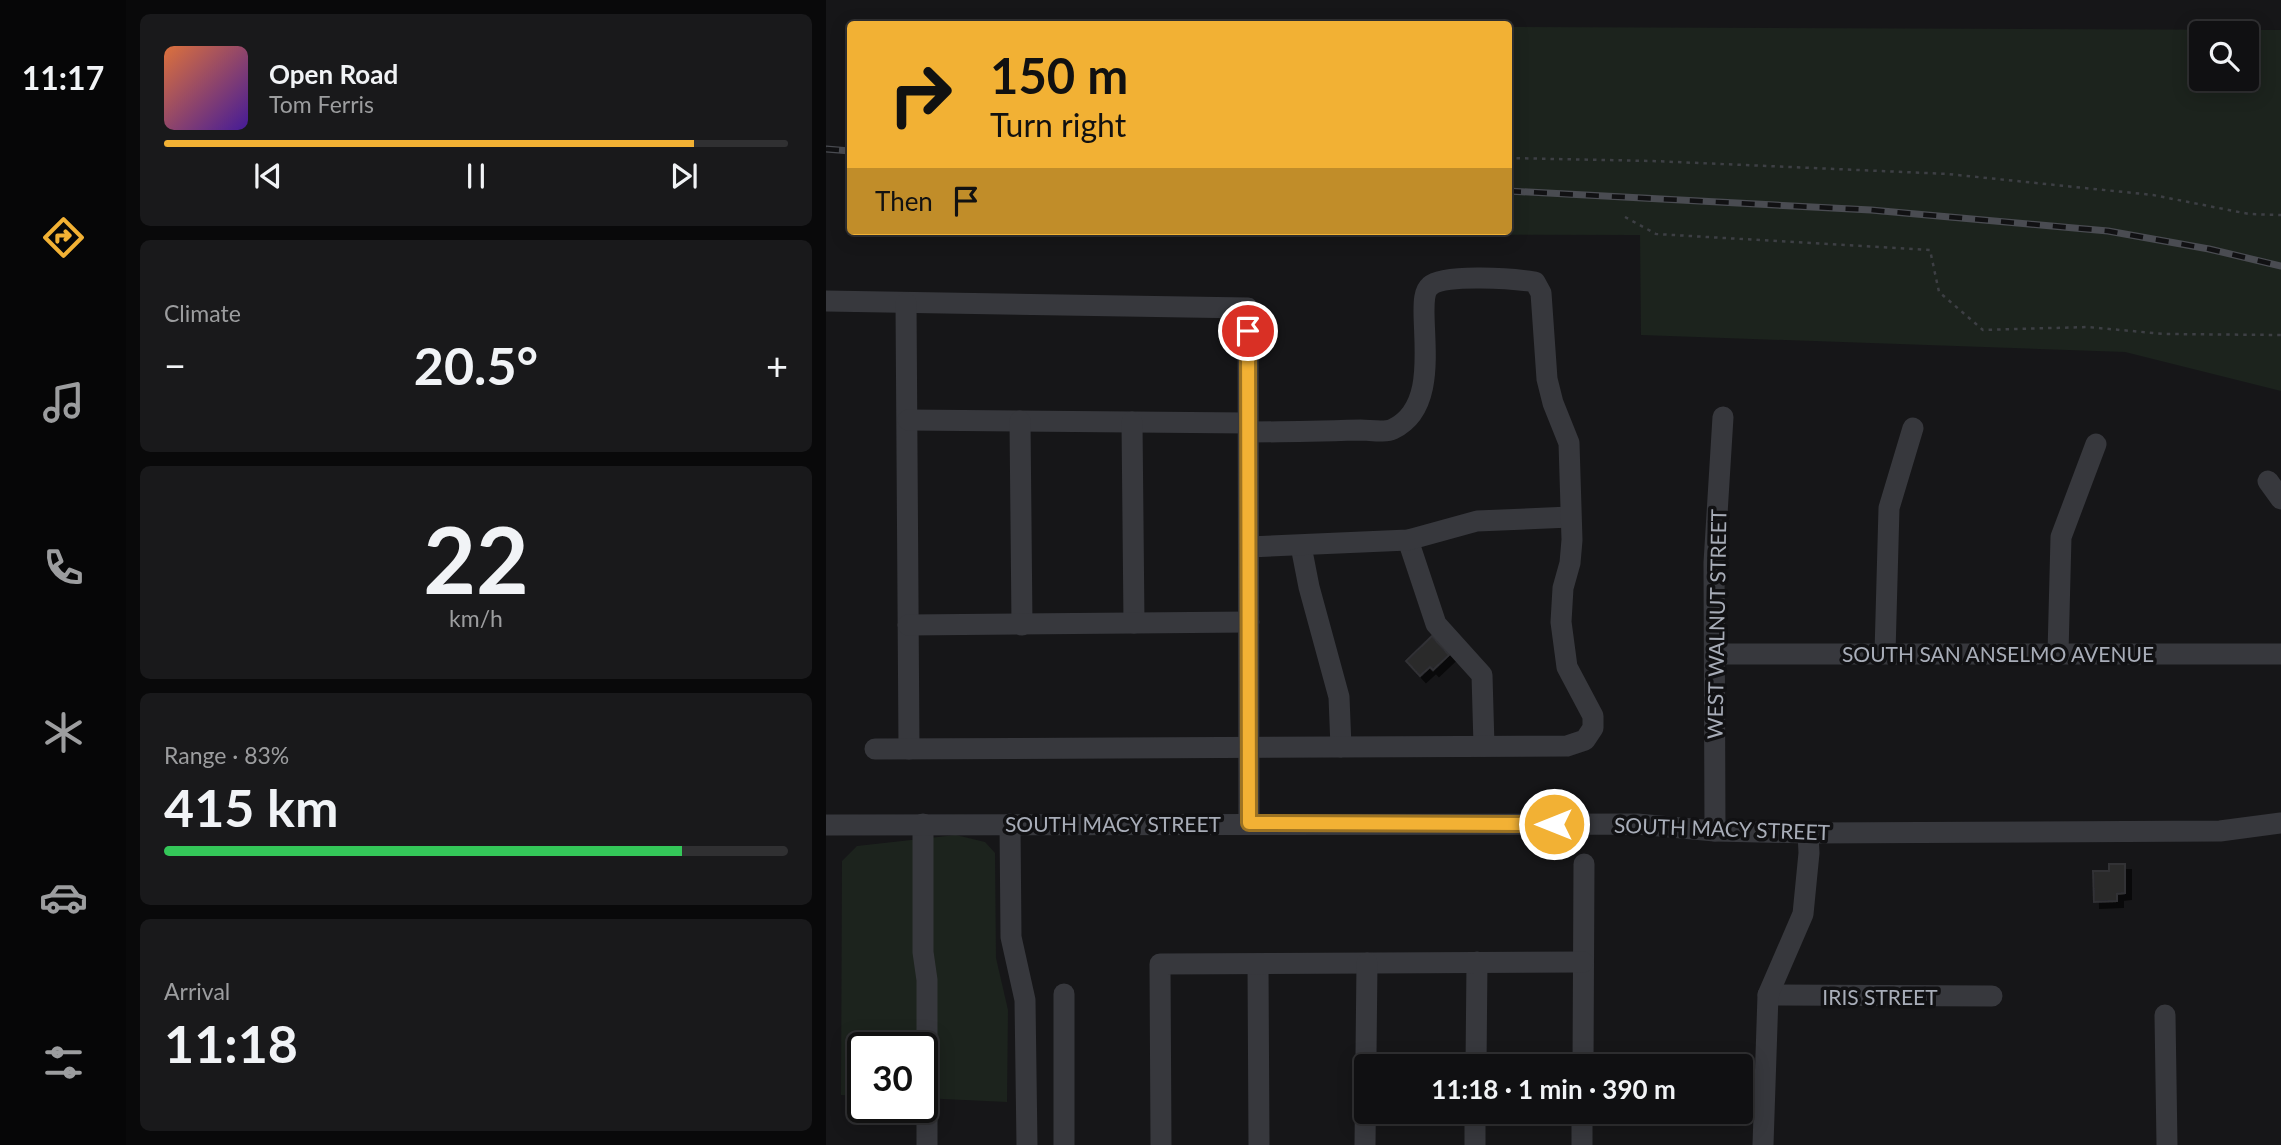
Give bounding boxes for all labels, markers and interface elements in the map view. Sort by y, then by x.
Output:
map controls [2189,21,2259,91]
button: search [2189,21,2259,91]
text: 150 m [990,46,1128,104]
icon: right [875,49,966,140]
text: 11:17 [22,58,104,97]
text: Open Road [269,58,398,90]
text: Tom Ferris [269,90,374,118]
text: Turn right [990,105,1126,144]
icon: previous [249,157,287,195]
icon: pause [457,157,495,195]
icon: next [665,157,703,195]
icon: arrive [947,182,985,220]
text: Then [875,185,933,217]
icon: directions [39,213,88,262]
text: Climate [164,299,241,327]
pin [1218,301,1278,361]
icon: arrive [1229,312,1267,350]
text: 20.5° [414,334,538,396]
text: − [164,342,186,388]
text: + [766,342,788,388]
icon: music [39,378,88,427]
text: 22 [423,504,529,613]
street label: WEST WALNUT STREET [1701,508,1731,739]
icon: phone [39,543,88,592]
text: km/h [449,604,503,632]
street label: SOUTH SAN ANSELMO AVENUE [1842,641,2154,666]
icon: climate [39,708,88,757]
text: Range · 83% [164,741,289,769]
text: 415 km [164,776,338,838]
position arrow [1517,787,1591,861]
street label: SOUTH MACY STREET [1005,811,1222,836]
street label: SOUTH MACY STREET [1614,812,1831,844]
icon: car [39,873,88,922]
text: Arrival [164,977,230,1005]
street label: IRIS STREET [1822,984,1938,1009]
text: 11:18 [164,1012,298,1074]
speed limit sign: 30 [847,1032,938,1123]
icon: filters [39,1038,88,1087]
text: 11:18 · 1 min · 390 m [1431,1073,1676,1105]

